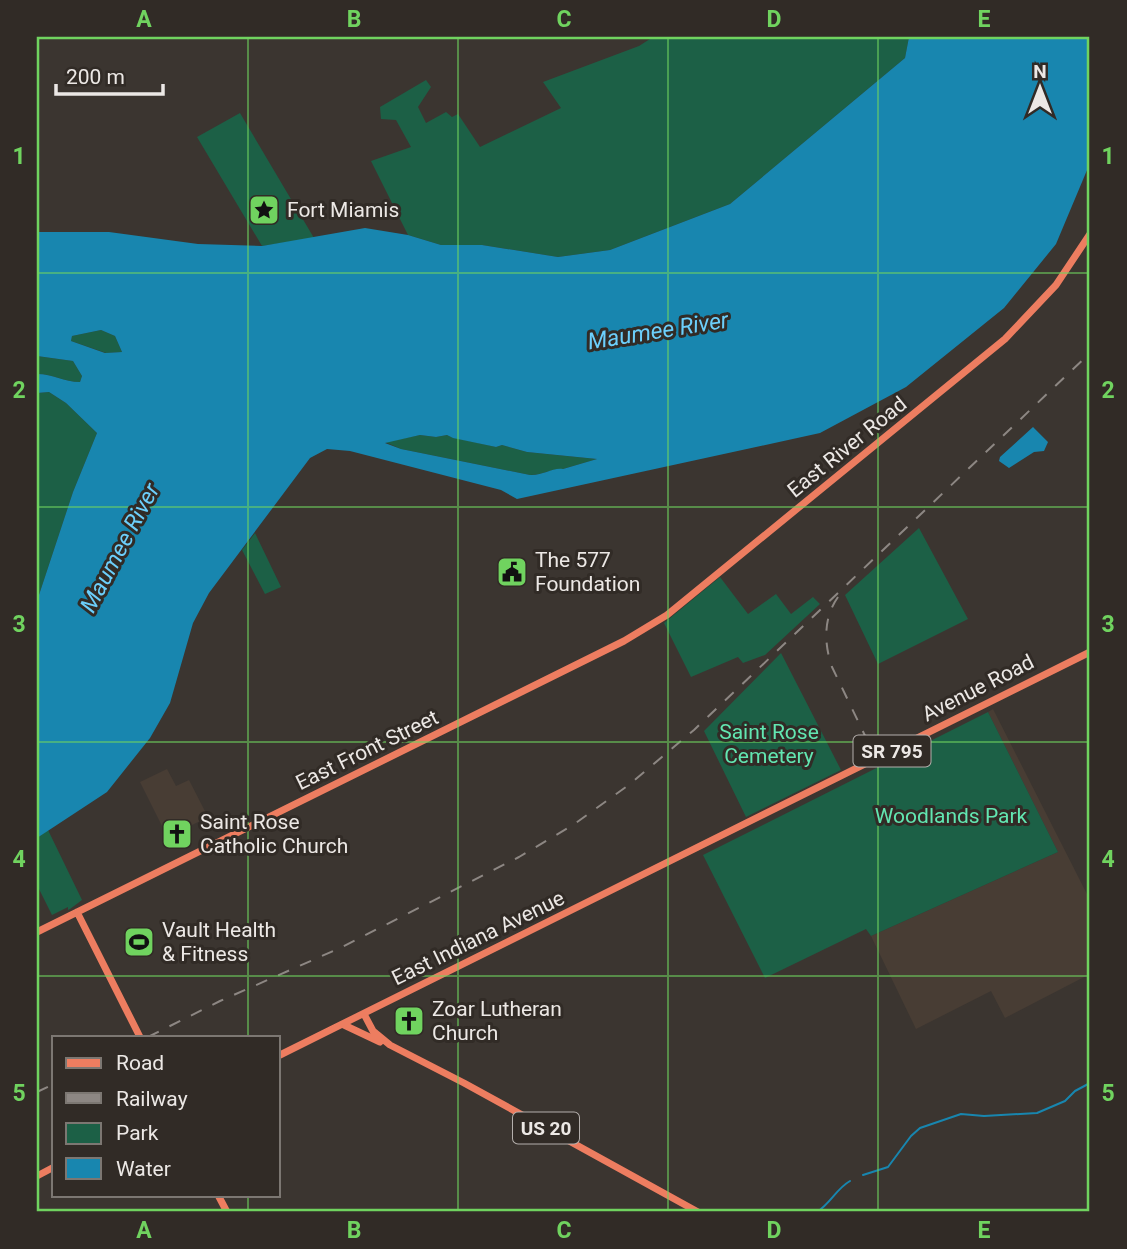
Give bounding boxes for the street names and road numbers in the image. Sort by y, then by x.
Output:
street label: East River Road [783,392,911,502]
street label: Avenue Road [918,650,1038,726]
street label: East Front Street [292,705,442,795]
road number: SR 795 [854,736,931,766]
street label: East Indiana Avenue [388,886,568,990]
road number: US 20 [513,1112,579,1144]

